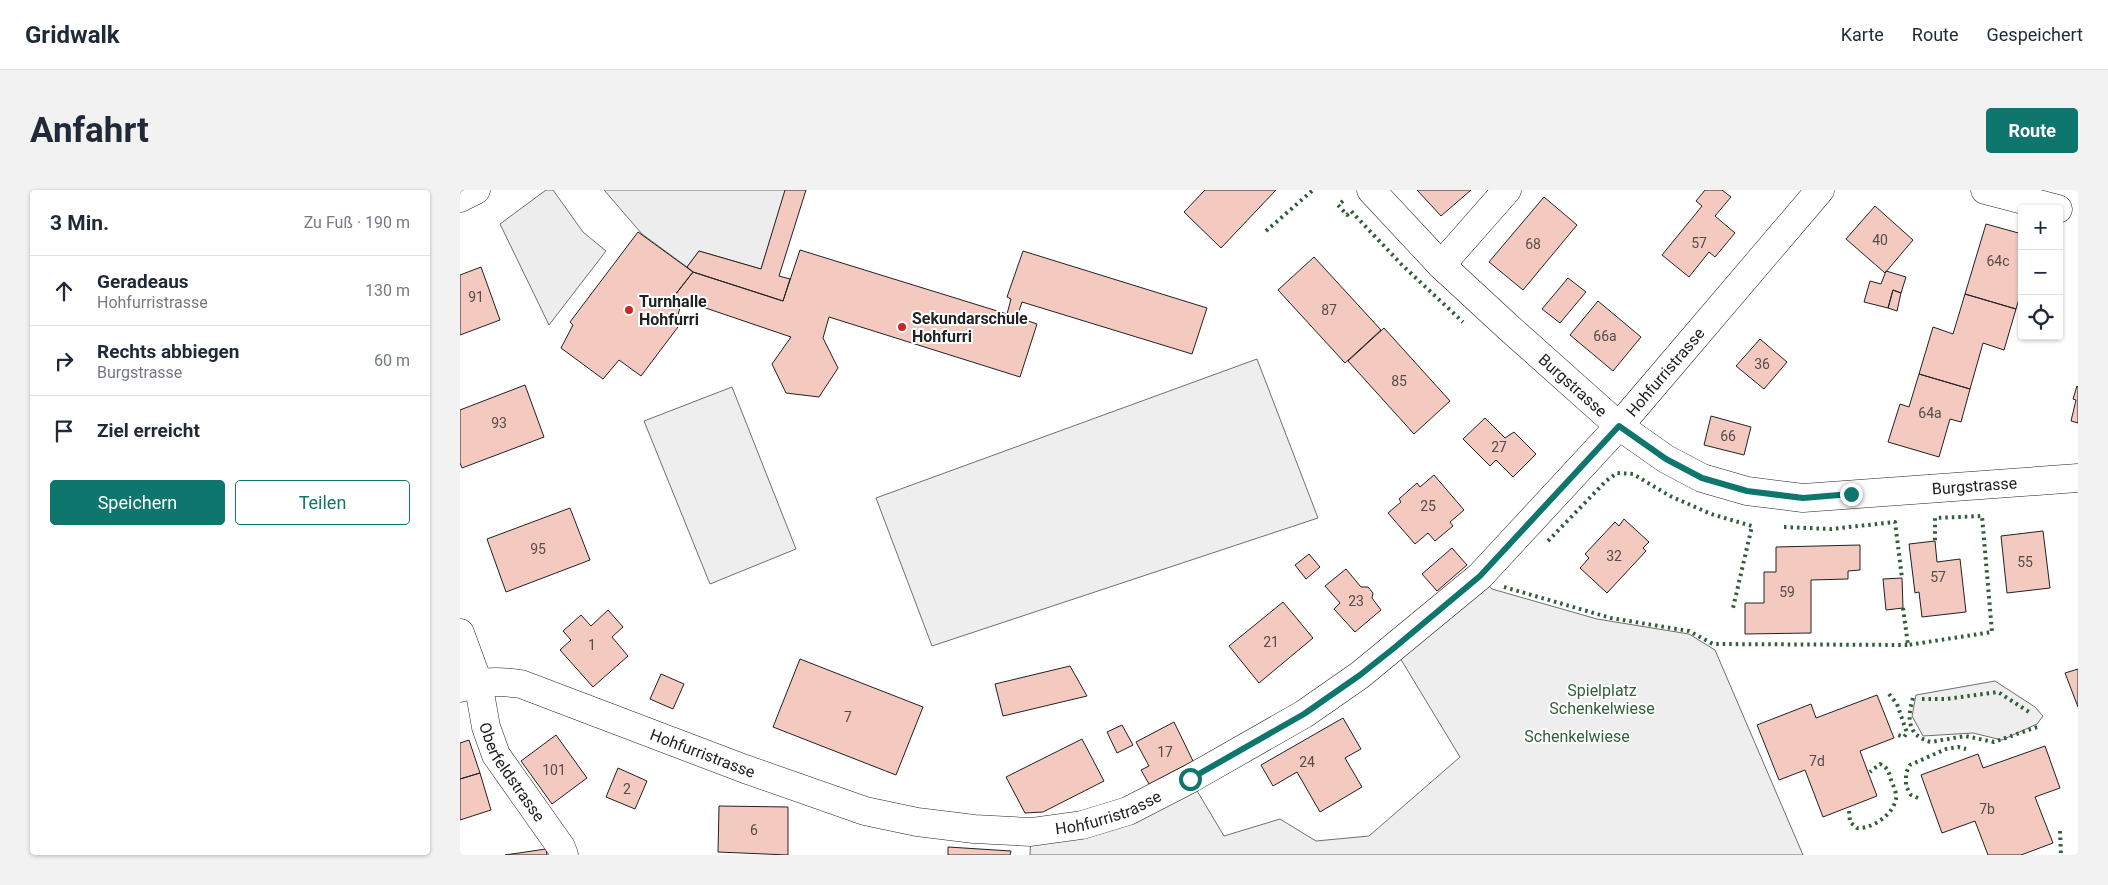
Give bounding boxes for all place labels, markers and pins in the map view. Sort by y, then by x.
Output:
place label: Turnhalle Hohfurri [639,292,707,329]
marker: Turnhalle Hohfurri [623,304,635,316]
place label: Sekundarschule Hohfurri [912,309,1028,346]
marker: Sekundarschule Hohfurri [896,321,908,333]

